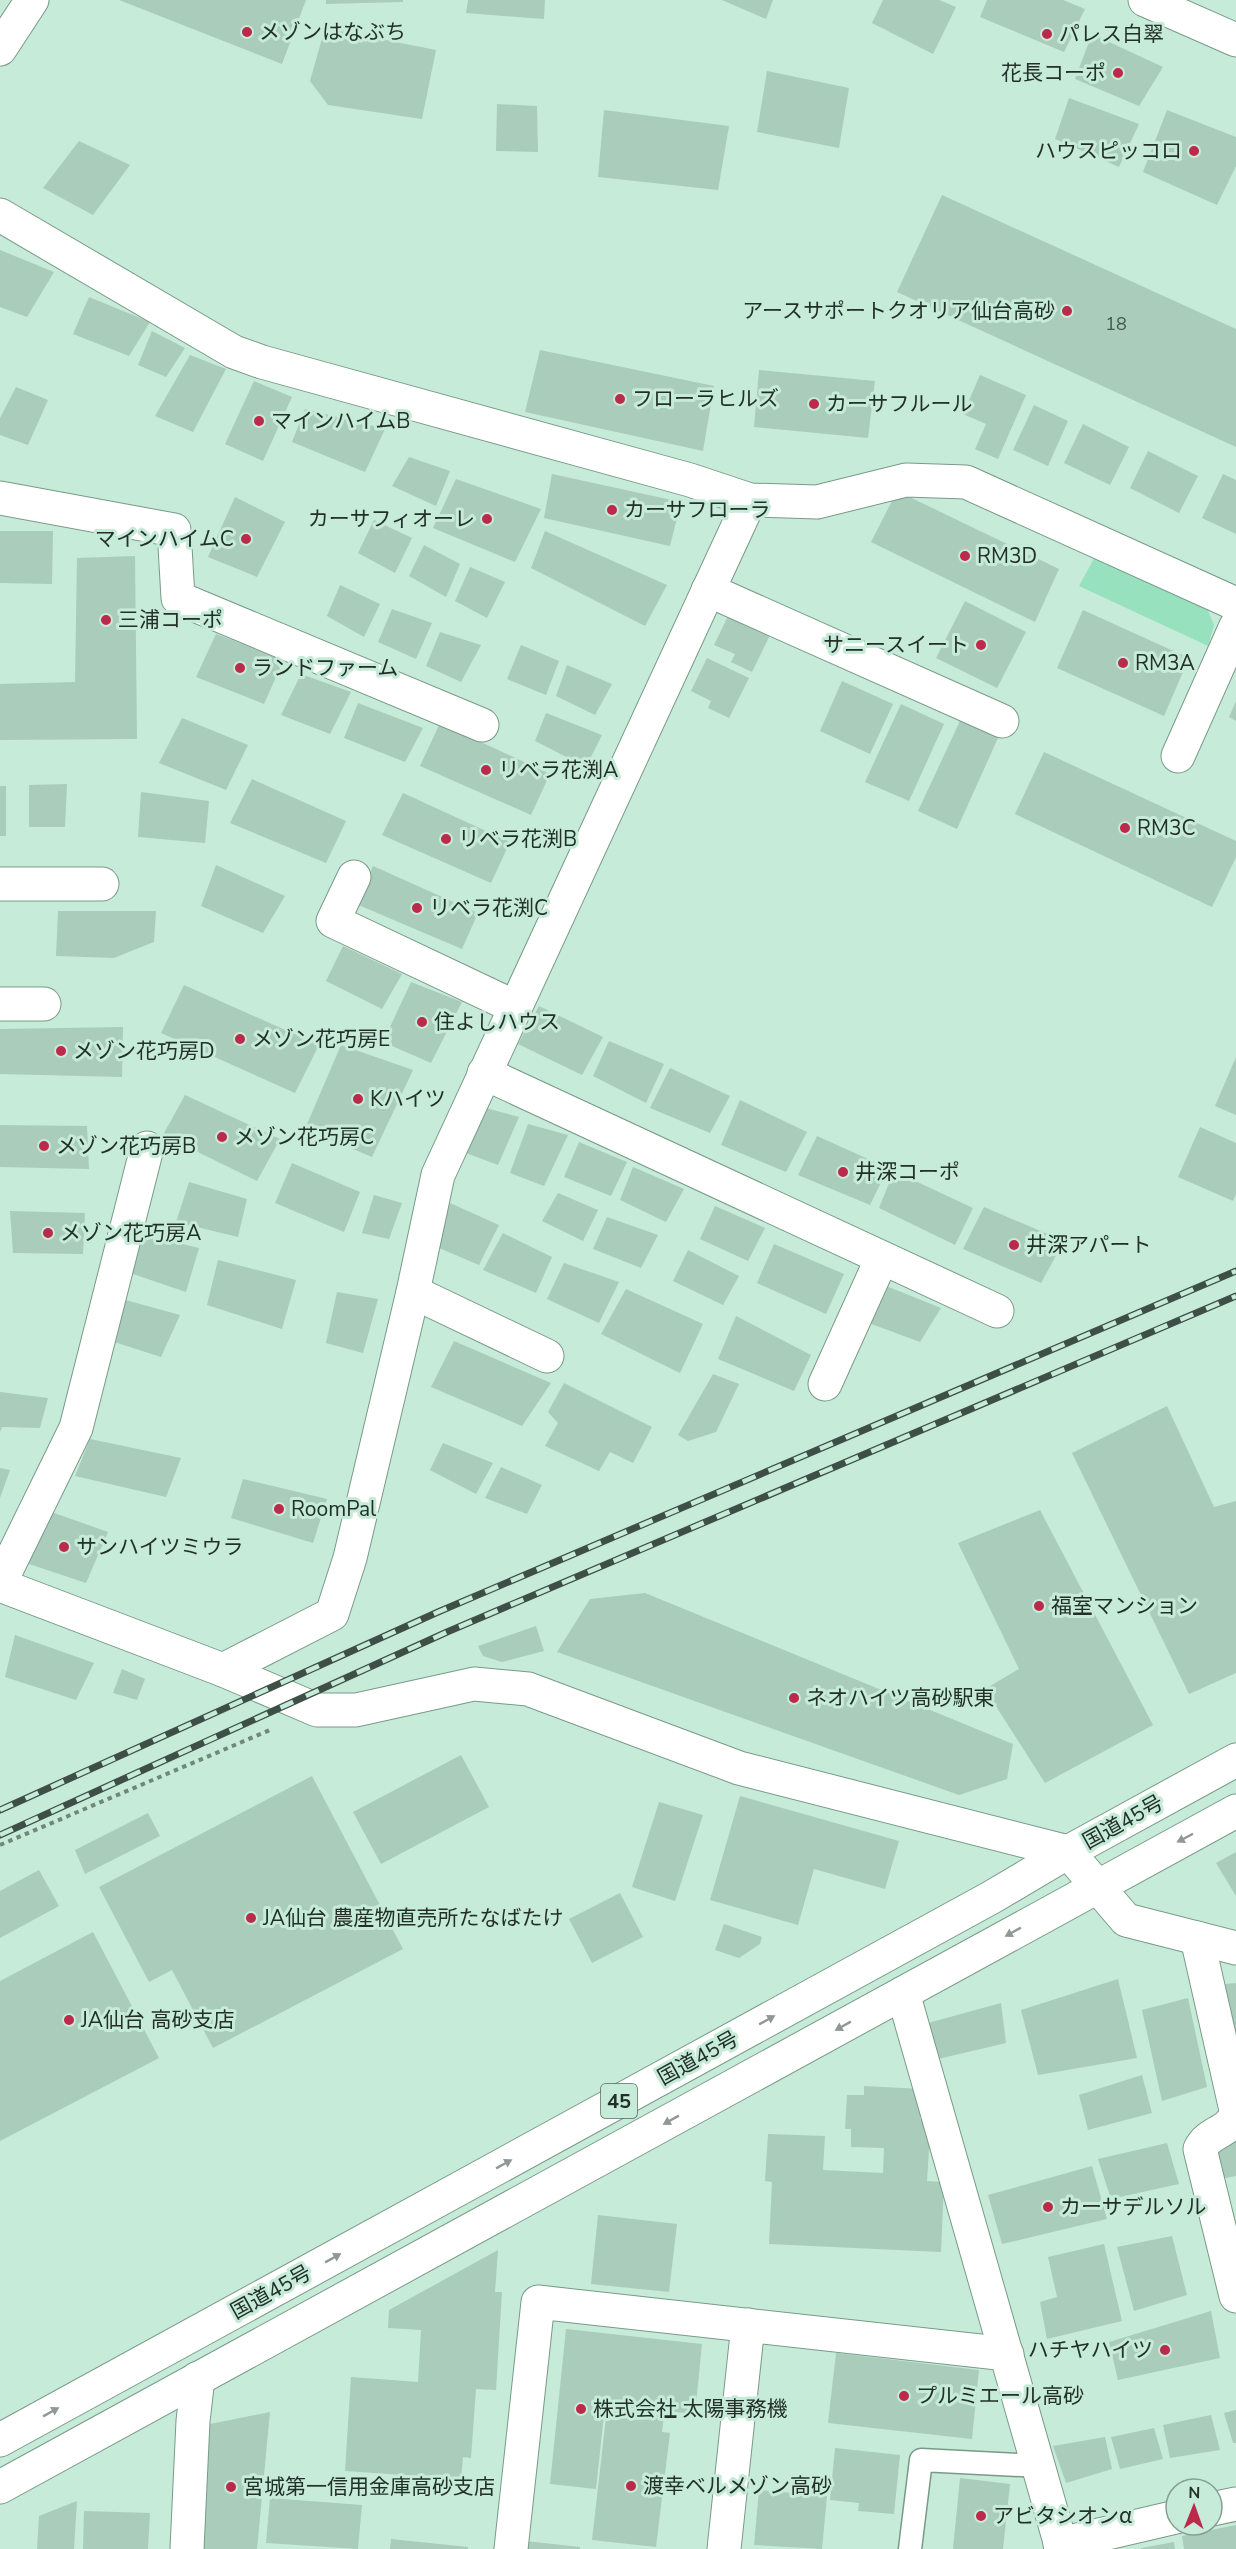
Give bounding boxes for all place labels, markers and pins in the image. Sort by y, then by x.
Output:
place label: メゾンはなぶち [259,18,406,46]
place label: パレス白翠 [1059,20,1164,48]
marker: メゾンはなぶち [240,25,254,39]
marker: パレス白翠 [1040,27,1054,41]
place label: 花長コーポ [1001,59,1106,87]
marker: 花長コーポ [1111,66,1125,80]
place label: ハウスピッコロ [1035,137,1182,165]
marker: ハウスピッコロ [1187,144,1201,158]
place label: アースサポートクオリア仙台高砂 [742,297,1055,325]
marker: アースサポートクオリア仙台高砂 [1060,304,1074,318]
place label: フローラヒルズ [632,385,779,413]
place label: カーサフルール [826,390,973,418]
marker: フローラヒルズ [613,392,627,406]
marker: カーサフルール [807,397,821,411]
place label: マインハイムB [271,407,410,435]
marker: マインハイムB [252,414,266,428]
place label: カーサフローラ [624,496,771,524]
marker: カーサフローラ [605,503,619,517]
place label: カーサフィオーレ [308,505,475,533]
marker: カーサフィオーレ [480,512,494,526]
place label: マインハイムC [95,525,234,553]
marker: マインハイムC [239,532,253,546]
place label: RM3D [977,542,1037,570]
marker: RM3D [958,549,972,563]
place label: 三浦コーポ [118,606,223,634]
marker: 三浦コーポ [99,613,113,627]
place label: サニースイート [823,631,969,659]
marker: サニースイート [974,638,988,652]
place label: RM3A [1135,649,1195,677]
place label: ランドファーム [252,654,398,682]
marker: RM3A [1116,656,1130,670]
marker: ランドファーム [233,661,247,675]
place label: リベラ花渕A [498,756,618,784]
marker: リベラ花渕A [479,763,493,777]
place label: RM3C [1137,814,1196,842]
marker: RM3C [1118,821,1132,835]
place label: リベラ花渕B [458,825,577,853]
marker: リベラ花渕B [439,832,453,846]
place label: リベラ花渕C [429,894,548,922]
marker: リベラ花渕C [410,901,424,915]
place label: 住よしハウス [434,1008,560,1036]
marker: 住よしハウス [415,1015,429,1029]
place label: メゾン花巧房E [252,1025,390,1053]
marker: メゾン花巧房E [233,1032,247,1046]
place label: メゾン花巧房D [73,1037,215,1065]
marker: メゾン花巧房D [54,1044,68,1058]
place label: Kハイツ [370,1085,446,1113]
marker: Kハイツ [351,1092,365,1106]
place label: メゾン花巧房C [234,1123,374,1151]
marker: メゾン花巧房C [215,1130,229,1144]
place label: メゾン花巧房B [56,1132,196,1160]
marker: メゾン花巧房B [37,1139,51,1153]
place label: 井深コーポ [855,1158,960,1186]
marker: 井深コーポ [836,1165,850,1179]
place label: メゾン花巧房A [60,1219,201,1247]
marker: メゾン花巧房A [41,1226,55,1240]
place label: 井深アパート [1026,1231,1152,1259]
marker: 井深アパート [1007,1238,1021,1252]
place label: RoomPal [291,1495,377,1523]
marker: RoomPal [272,1502,286,1516]
place label: サンハイツミウラ [76,1533,244,1561]
marker: サンハイツミウラ [57,1540,71,1554]
place label: 福室マンション [1051,1592,1198,1620]
marker: 福室マンション [1032,1599,1046,1613]
place label: ネオハイツ高砂駅東 [806,1684,995,1712]
marker: ネオハイツ高砂駅東 [787,1691,801,1705]
place label: JA仙台 農産物直売所たなばたけ [262,1904,564,1932]
marker: JA仙台 農産物直売所たなばたけ [244,1911,258,1925]
place label: JA仙台 高砂支店 [80,2006,235,2034]
marker: JA仙台 高砂支店 [62,2013,76,2027]
place label: カーサデルソル [1060,2193,1207,2221]
marker: カーサデルソル [1041,2200,1055,2214]
place label: ハチヤハイツ [1028,2336,1153,2364]
marker: ハチヤハイツ [1158,2343,1172,2357]
place label: プルミエール高砂 [916,2382,1084,2410]
marker: プルミエール高砂 [897,2389,911,2403]
place label: 株式会社 太陽事務機 [593,2395,787,2423]
marker: 株式会社 太陽事務機 [574,2402,588,2416]
place label: 渡幸ベルメゾン高砂 [643,2472,832,2500]
place label: 宮城第一信用金庫高砂支店 [243,2473,495,2501]
marker: 渡幸ベルメゾン高砂 [624,2479,638,2493]
marker: 宮城第一信用金庫高砂支店 [224,2480,238,2494]
place label: アビタシオンα [993,2502,1132,2530]
marker: アビタシオンα [974,2509,988,2523]

